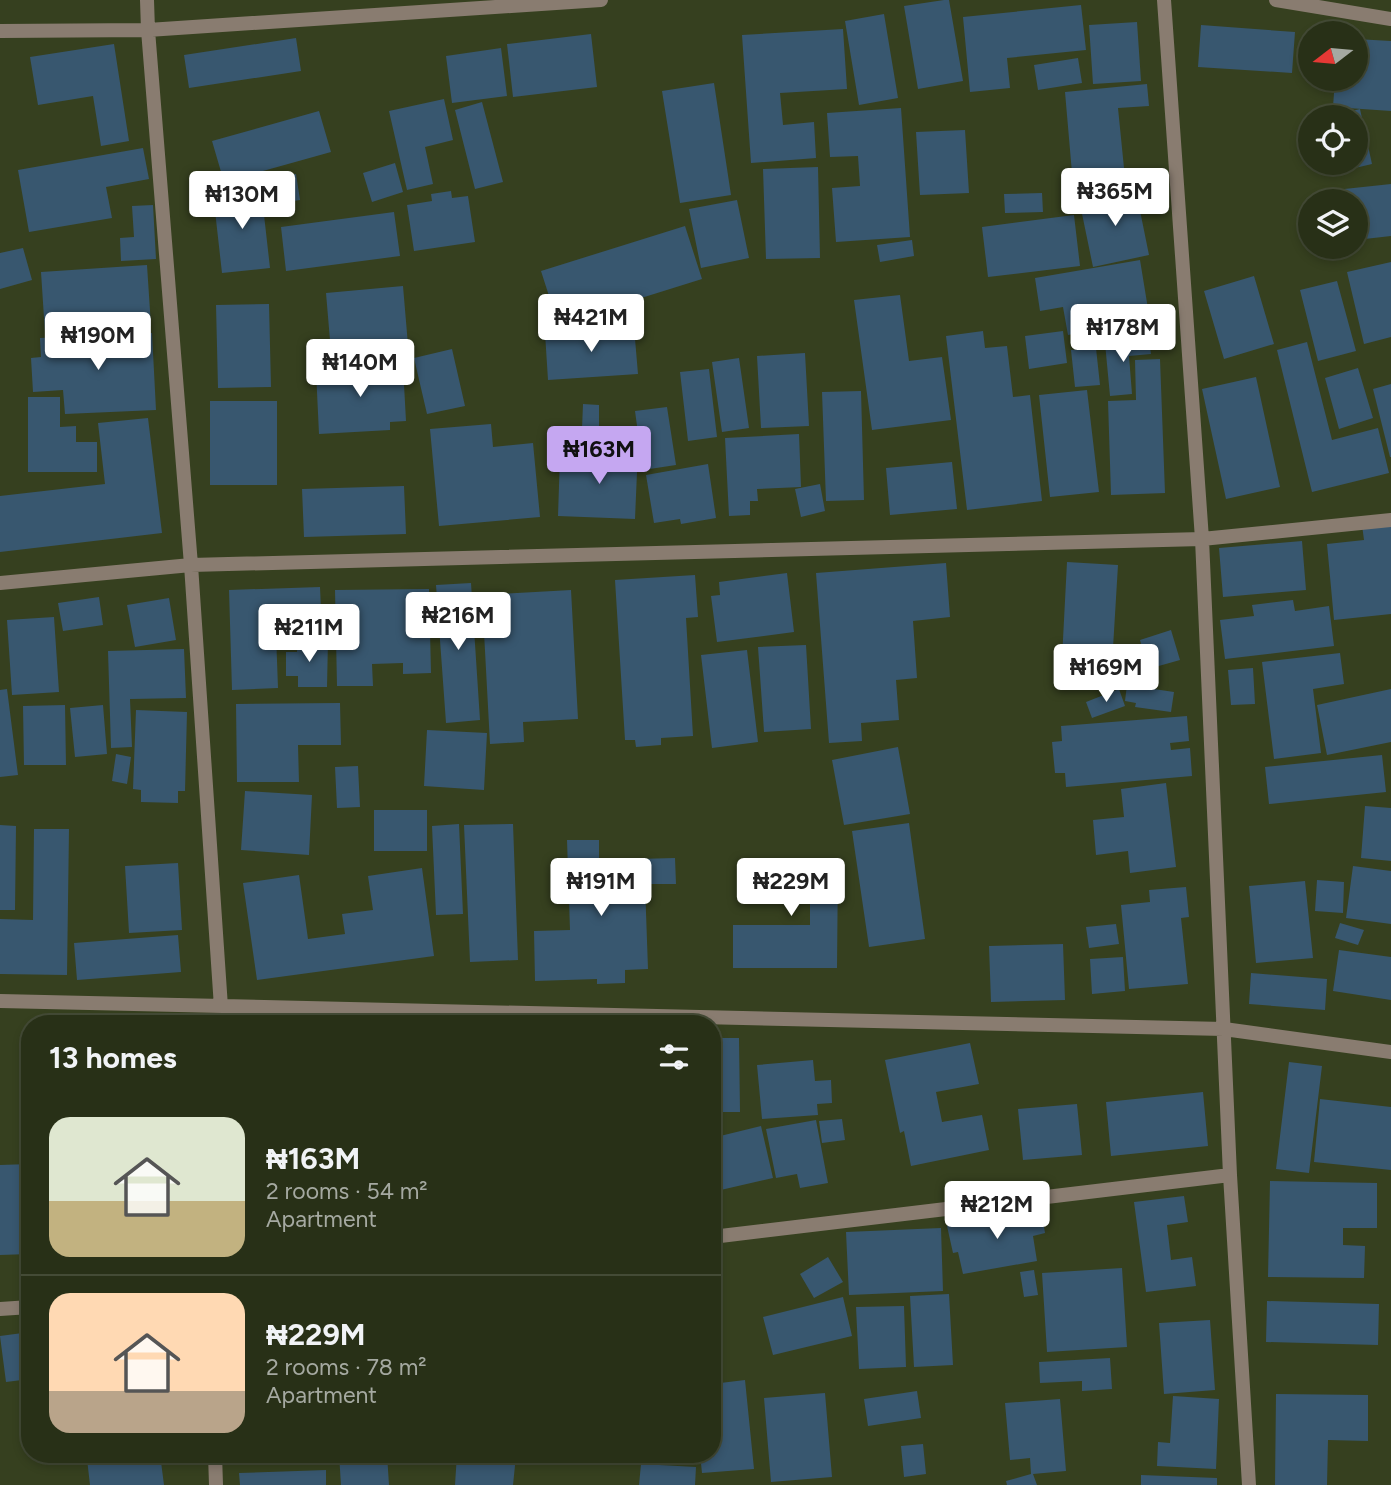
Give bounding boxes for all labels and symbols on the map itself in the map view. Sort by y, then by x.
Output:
north arrow [1298,21,1368,91]
pin: ₦365M [1066,168,1164,228]
pin: ₦130M [193,172,291,231]
pin: ₦421M [542,294,640,354]
pin: ₦178M [1074,304,1172,364]
pin: ₦190M [49,312,147,372]
pin: ₦140M [311,340,409,399]
pin: ₦163M [550,426,648,486]
pin: ₦216M [409,592,507,652]
pin: ₦211M [260,604,358,664]
pin: ₦169M [1057,644,1155,704]
pin: ₦191M [552,858,650,918]
pin: ₦229M [742,858,840,918]
pin: ₦212M [948,1182,1046,1241]

